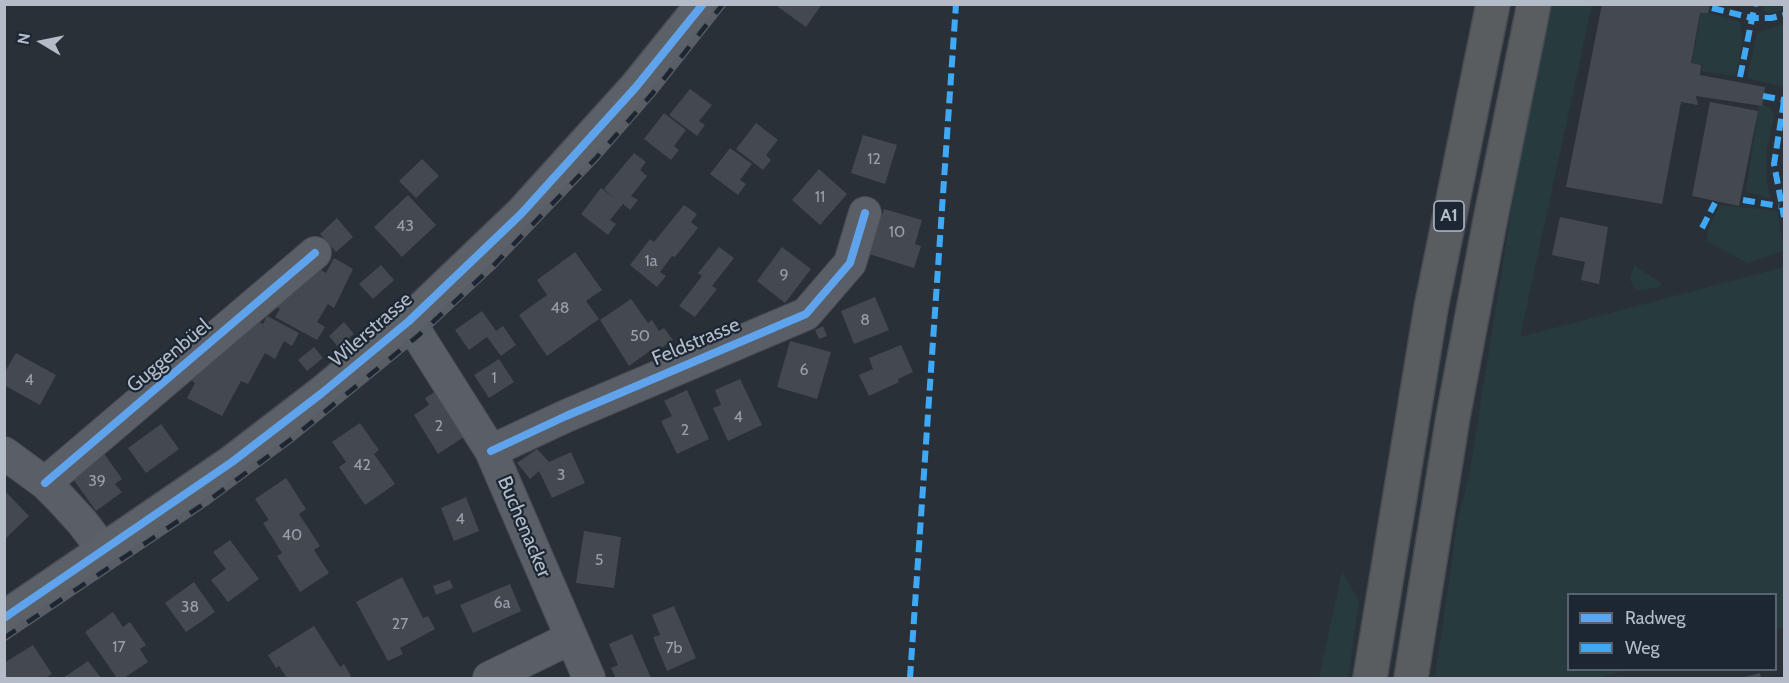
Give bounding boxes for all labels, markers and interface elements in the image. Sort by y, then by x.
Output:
north arrow [12,12,72,72]
text: N [13,32,34,46]
house number: 12 [867,149,881,169]
house number: 11 [815,187,825,207]
road number: A1 [1434,201,1464,231]
house number: 43 [396,216,414,236]
house number: 10 [889,222,905,242]
house number: 1a [645,251,657,271]
house number: 9 [779,265,789,285]
street label: Wilerstrasse [325,288,417,372]
house number: 48 [551,298,569,318]
house number: 8 [860,310,870,330]
street label: Feldstrasse [648,313,744,371]
street label: Guggenbüel [122,314,216,398]
house number: 50 [630,326,650,346]
house number: 6 [799,360,809,380]
house number: 1 [491,368,497,388]
house number: 4 [24,370,34,390]
house number: 4 [733,407,743,427]
house number: 2 [435,416,443,436]
house number: 2 [681,420,689,440]
house number: 42 [353,455,371,475]
house number: 3 [557,465,565,485]
house number: 39 [88,471,106,491]
street label: Buchenacker [492,473,556,581]
house number: 4 [455,509,465,529]
house number: 40 [282,525,302,545]
house number: 5 [595,550,603,570]
house number: 6a [494,593,510,613]
legend [1567,593,1777,671]
house number: 38 [181,597,199,617]
text: Radweg [1625,607,1686,629]
house number: 27 [392,614,408,634]
house number: 17 [112,637,126,657]
text: Weg [1625,637,1660,659]
house number: 7b [666,638,682,658]

